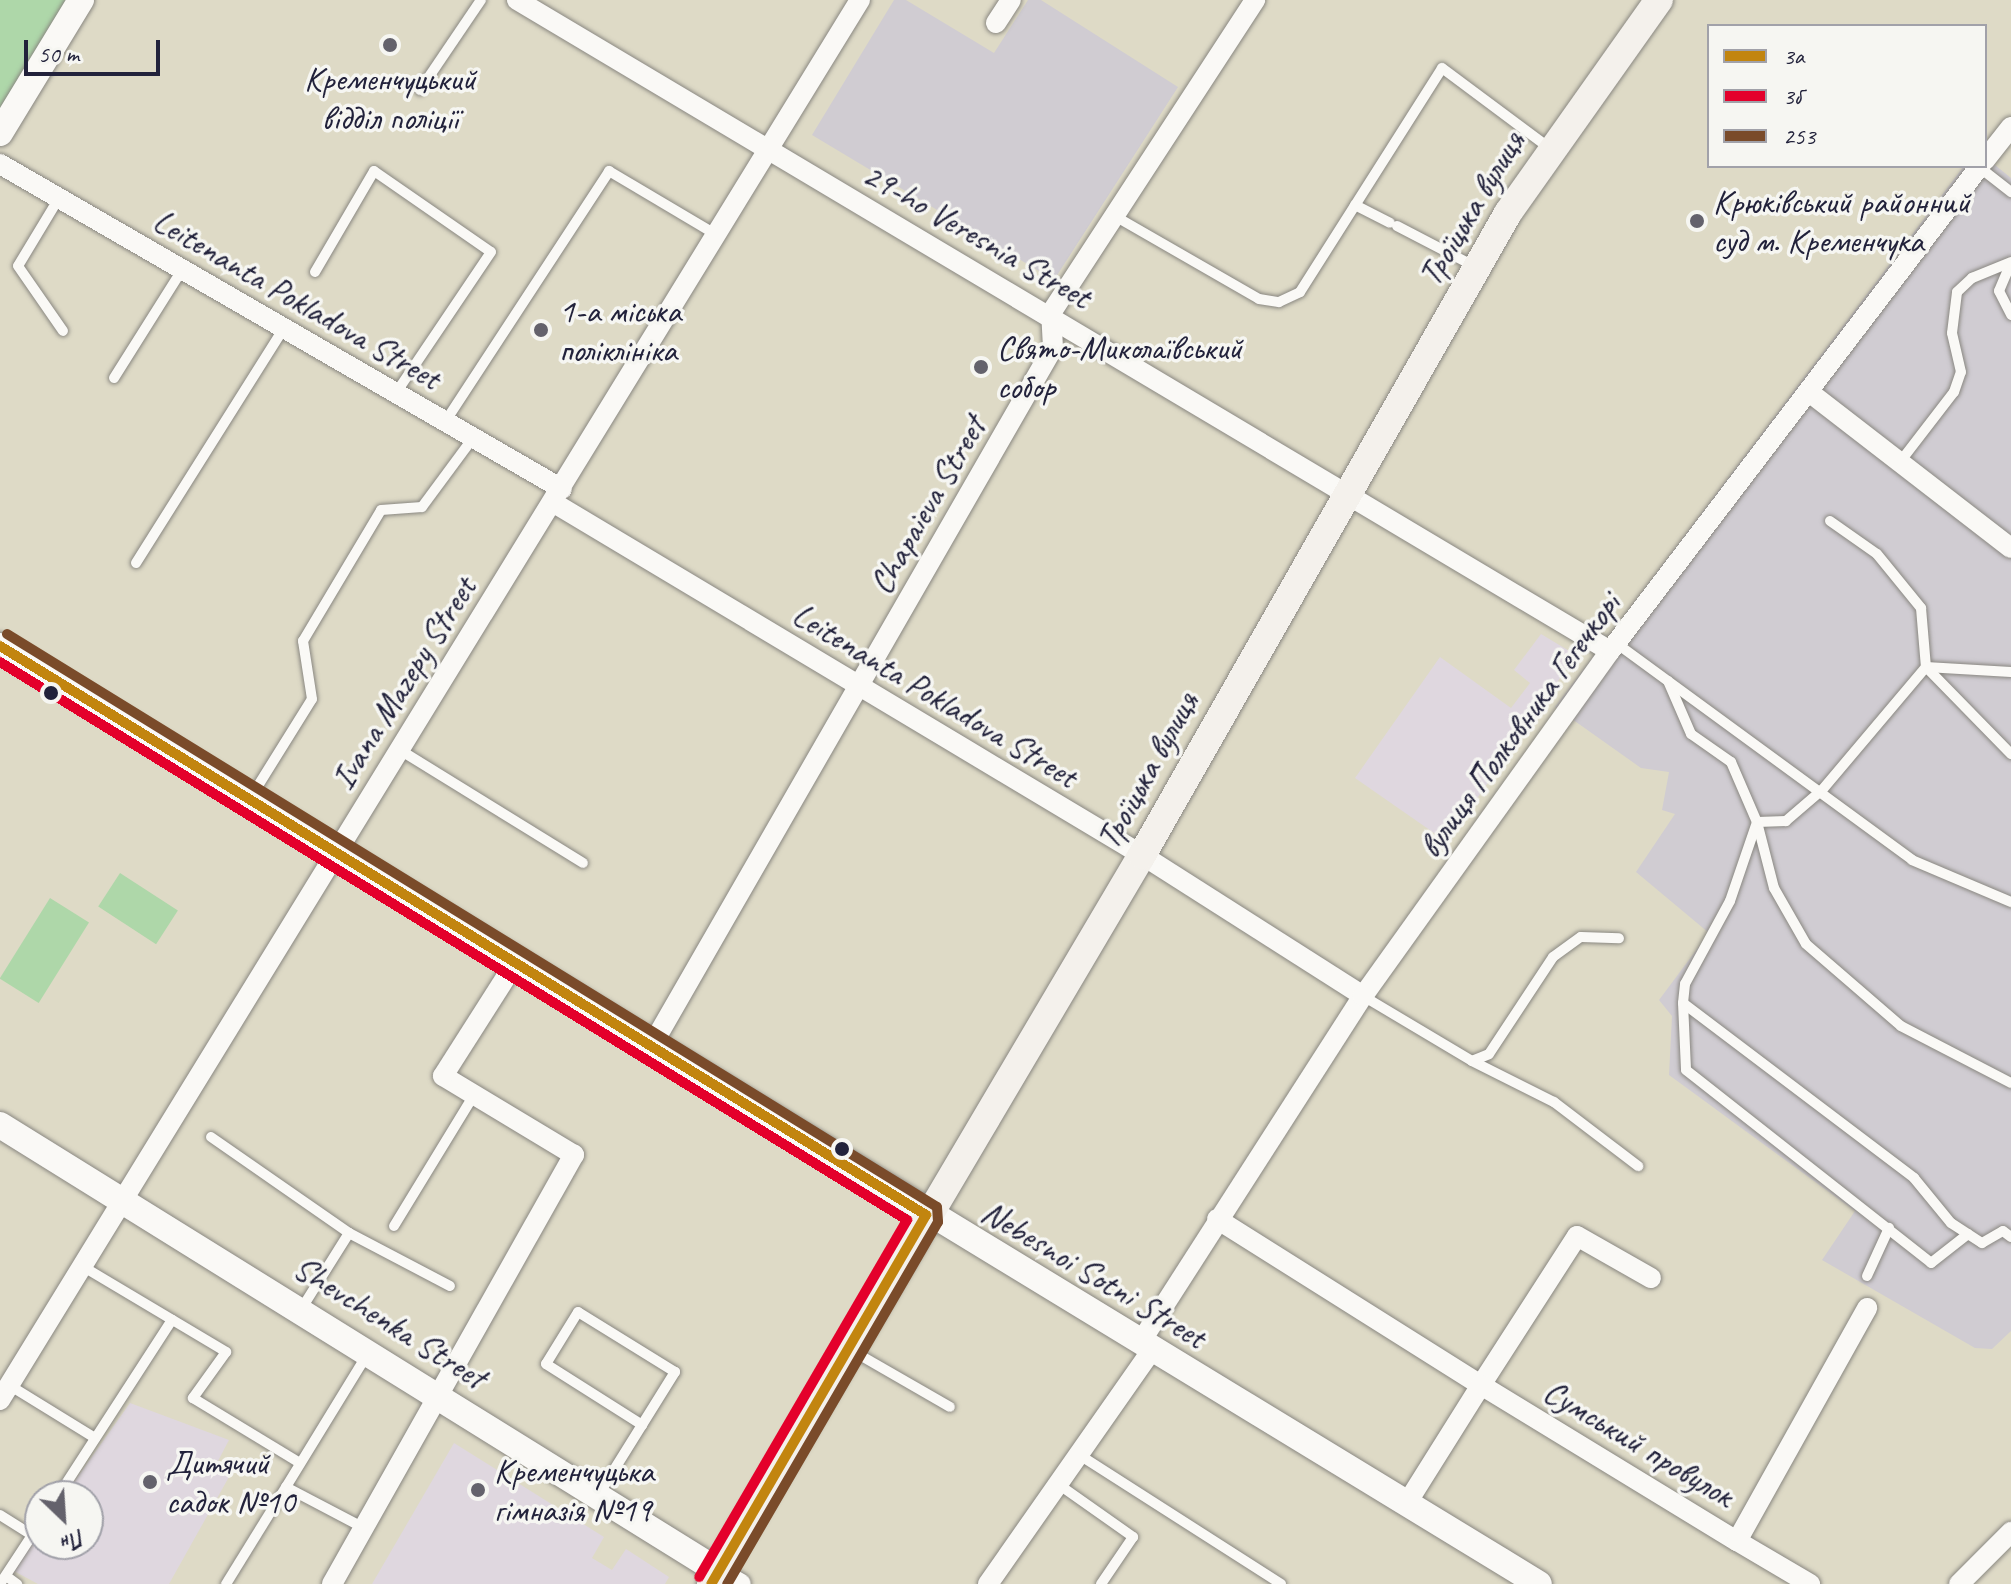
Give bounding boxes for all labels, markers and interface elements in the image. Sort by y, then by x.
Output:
scale bar [28,24,164,74]
legend [1707,24,1987,168]
marker: Кременчуцький відділ поліції [381,36,399,54]
text: 50 m [38,39,79,69]
text: 3а [1783,41,1804,71]
place label: Кременчуцький відділ поліції [304,58,476,138]
text: 3б [1783,81,1801,111]
text: 253 [1783,121,1815,151]
street label: Троїцька вулиця [1408,123,1534,293]
street label: 29-ho Veresnia Street [855,153,1099,317]
place label: Крюківський районний суд м. Кременчука [1713,181,1970,260]
street label: Leitenanta Pokladova Street [146,200,448,398]
marker: Крюківський районний суд м. Кременчука [1688,212,1706,230]
place label: 1-а міська поліклініка [559,290,681,370]
marker: 1-а міська поліклініка [530,319,552,341]
place label: Свято-Миколаївський собор [997,327,1242,406]
marker: Свято-Миколаївський собор [972,358,990,376]
street label: Chapaieva Street [860,409,994,601]
street label: Ivana Mazepy Street [321,569,485,797]
street label: вулиця Полковника Гегечкорі [1409,584,1629,866]
street label: Leitenanta Pokladova Street [785,594,1085,796]
street label: Троїцька вулиця [1087,684,1207,856]
unlabelled marker [43,685,59,701]
unlabelled marker [834,1141,850,1157]
street label: Nebesnoi Sotni Street [974,1191,1214,1357]
street label: Shevchenka Street [286,1247,494,1397]
street label: Сумський провулок [1537,1370,1741,1516]
place label: Дитячий садок №10 [166,1442,295,1522]
place label: Кременчуцька гімназія №19 [494,1450,654,1530]
marker: Дитячий садок №10 [141,1473,159,1491]
north arrow [24,1480,104,1560]
marker: Кременчуцька гімназія №19 [469,1481,487,1499]
text: Пн [57,1522,90,1557]

